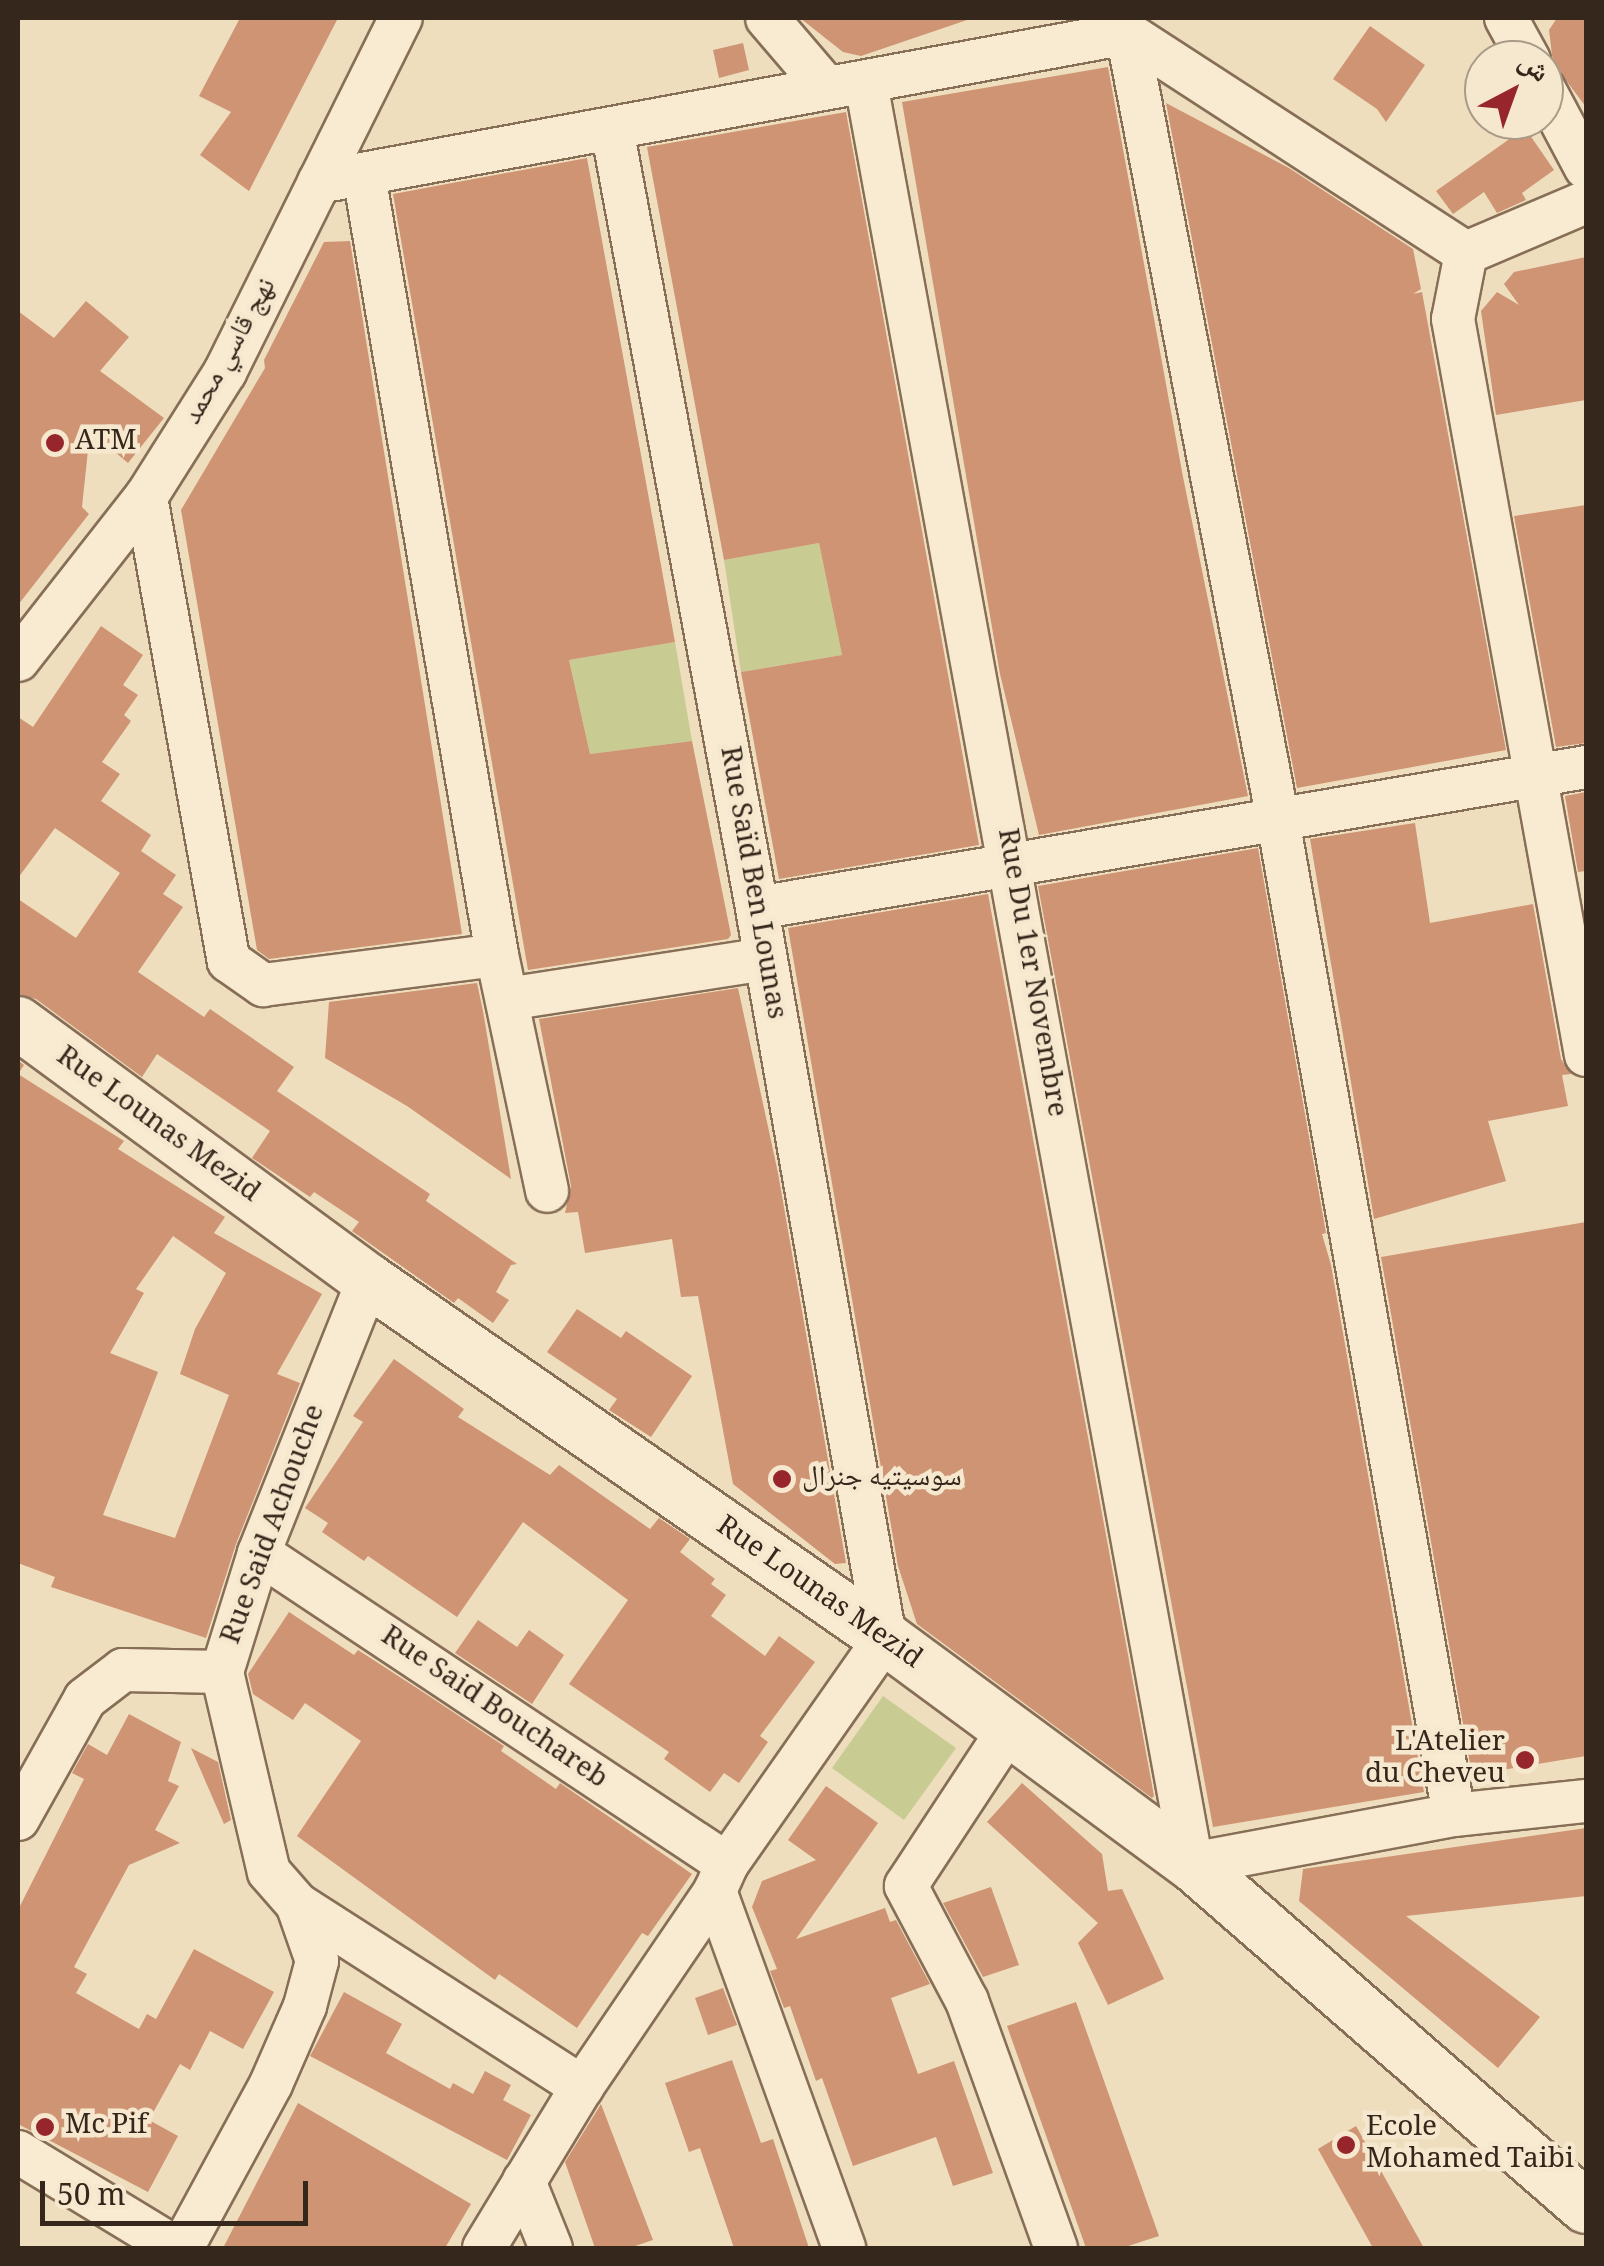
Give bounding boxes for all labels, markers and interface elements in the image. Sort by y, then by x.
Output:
north arrow [1464,40,1564,140]
text: ش [1505,41,1559,97]
street label: نهج قاسي محمد [177,273,285,431]
place label: ATM [75,426,136,460]
marker: ATM [44,432,66,454]
street label: Rue Saïd Ben Lounas [710,744,792,1022]
street label: Rue Du 1er Novembre [988,826,1072,1120]
street label: Rue Lounas Mezid [49,1041,265,1211]
street label: Rue Said Achouche [216,1401,334,1649]
place label: سوسيتيه جنرال [802,1462,962,1496]
marker: سوسيتيه جنرال [771,1468,793,1490]
street label: Rue Lounas Mezid [709,1511,927,1677]
street label: Rue Said Bouchareb [374,1621,612,1797]
place label: L'Atelier du Cheveu [1365,1727,1505,1793]
marker: L'Atelier du Cheveu [1514,1749,1536,1771]
place label: Mc Pif [65,2110,147,2144]
place label: Ecole Mohamed Taibi [1366,2112,1574,2178]
marker: Mc Pif [34,2116,56,2138]
marker: Ecole Mohamed Taibi [1335,2134,1357,2156]
scale bar [45,2161,312,2223]
text: 50 m [57,2173,126,2224]

